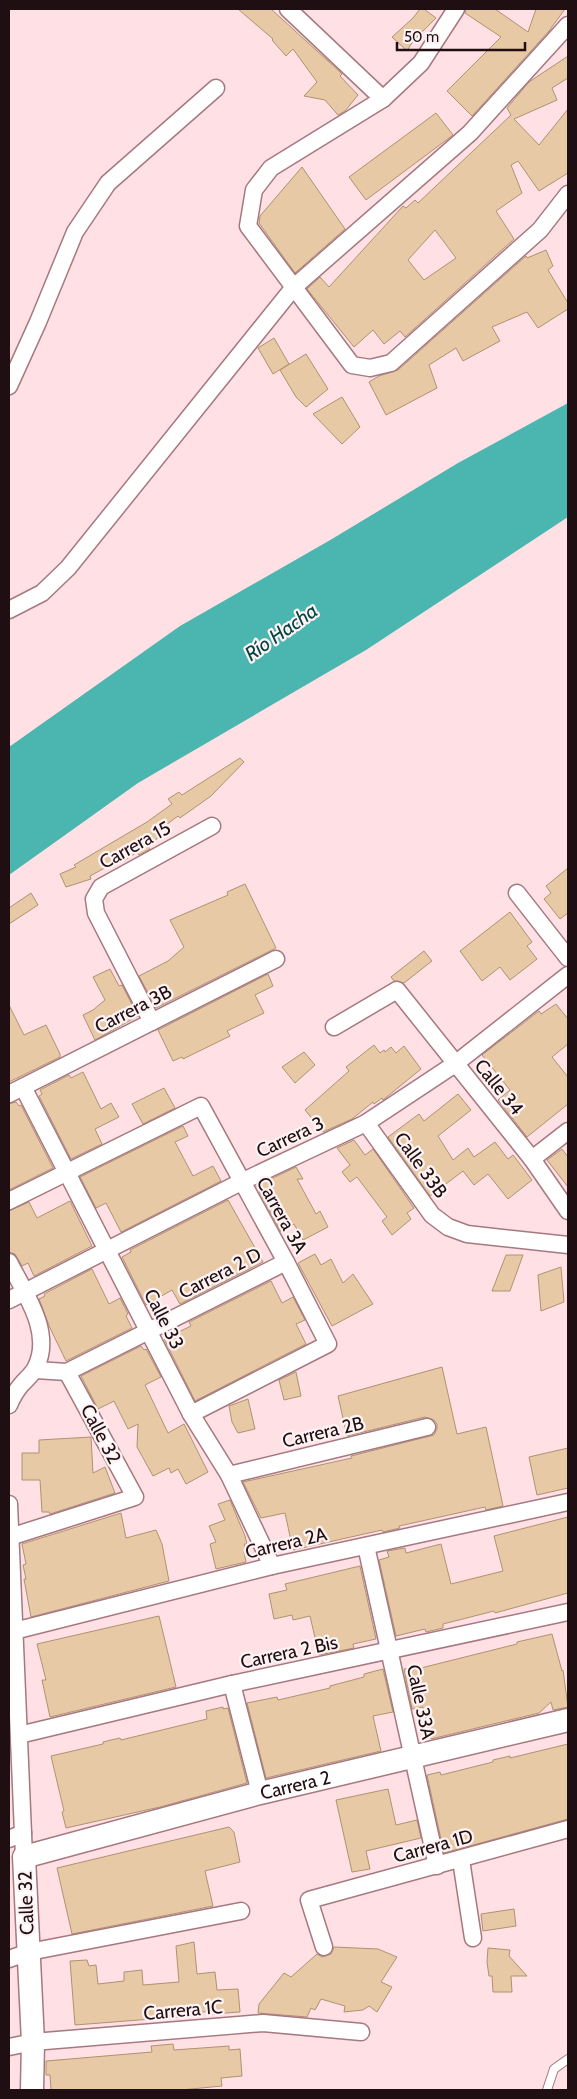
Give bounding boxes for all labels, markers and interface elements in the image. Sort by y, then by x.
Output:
scale bar [397,20,524,52]
text: 50 m [404,28,439,46]
water label: Río Hacha [240,598,322,666]
street label: Carrera 15 [95,816,175,874]
street label: Carrera 3B [91,980,175,1038]
street label: Calle 34 [470,1055,528,1119]
street label: Carrera 3 [253,1111,327,1163]
street label: Calle 33B [389,1128,453,1202]
street label: Carrera 3A [252,1173,312,1257]
street label: Carrera 2 D [175,1242,265,1304]
street label: Calle 33 [139,1285,189,1353]
street label: Calle 32 [76,1400,126,1468]
street label: Carrera 2B [280,1411,366,1453]
street label: Carrera 2A [243,1522,329,1564]
street label: Carrera 2 Bis [238,1630,340,1674]
street label: Calle 33A [402,1662,440,1742]
street label: Carrera 2 [258,1765,333,1804]
street label: Carrera 1D [391,1824,476,1868]
street label: Calle 32 [13,1871,39,1935]
street label: Carrera 1C [142,1995,224,2025]

